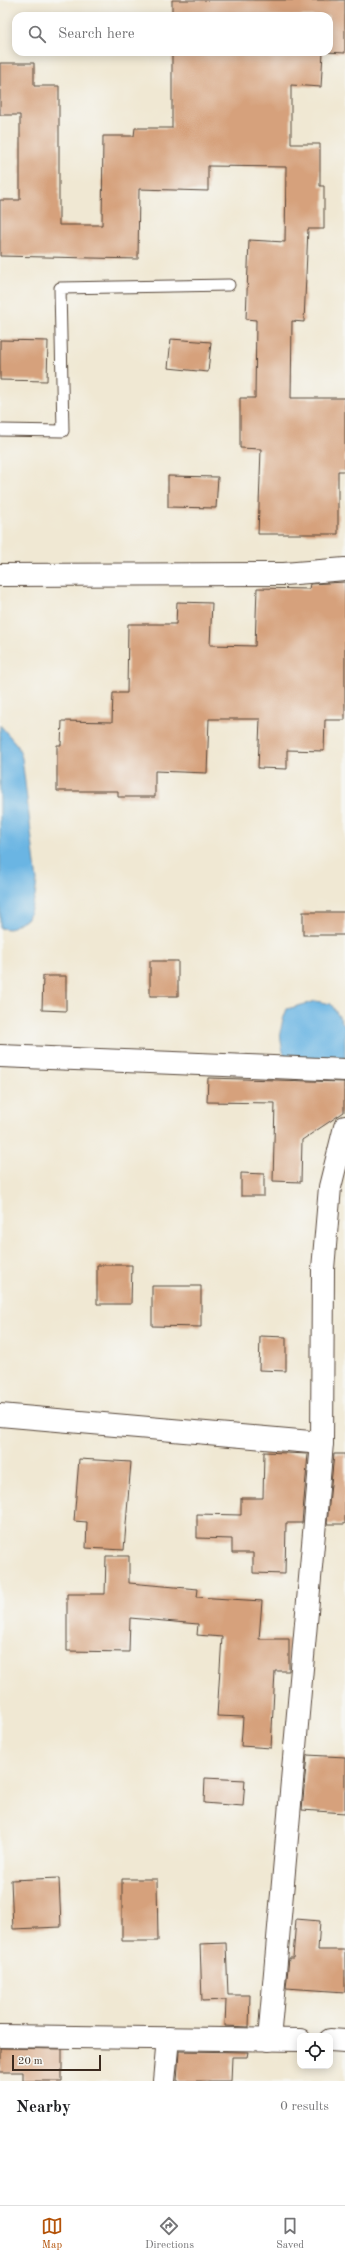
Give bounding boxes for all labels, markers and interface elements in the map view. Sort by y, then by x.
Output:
search box [12,12,333,56]
icon: search [26,23,48,45]
text: Search here [58,27,135,42]
map controls [297,2033,333,2069]
button: locate [297,2033,333,2069]
scale bar [12,2053,101,2072]
text: 20 m [18,2056,43,2067]
text: Nearby [16,2099,71,2116]
text: 0 results [280,2100,329,2113]
tab: Map [41,2215,63,2253]
tab: Directions [145,2215,194,2253]
tab: Saved [276,2215,304,2253]

